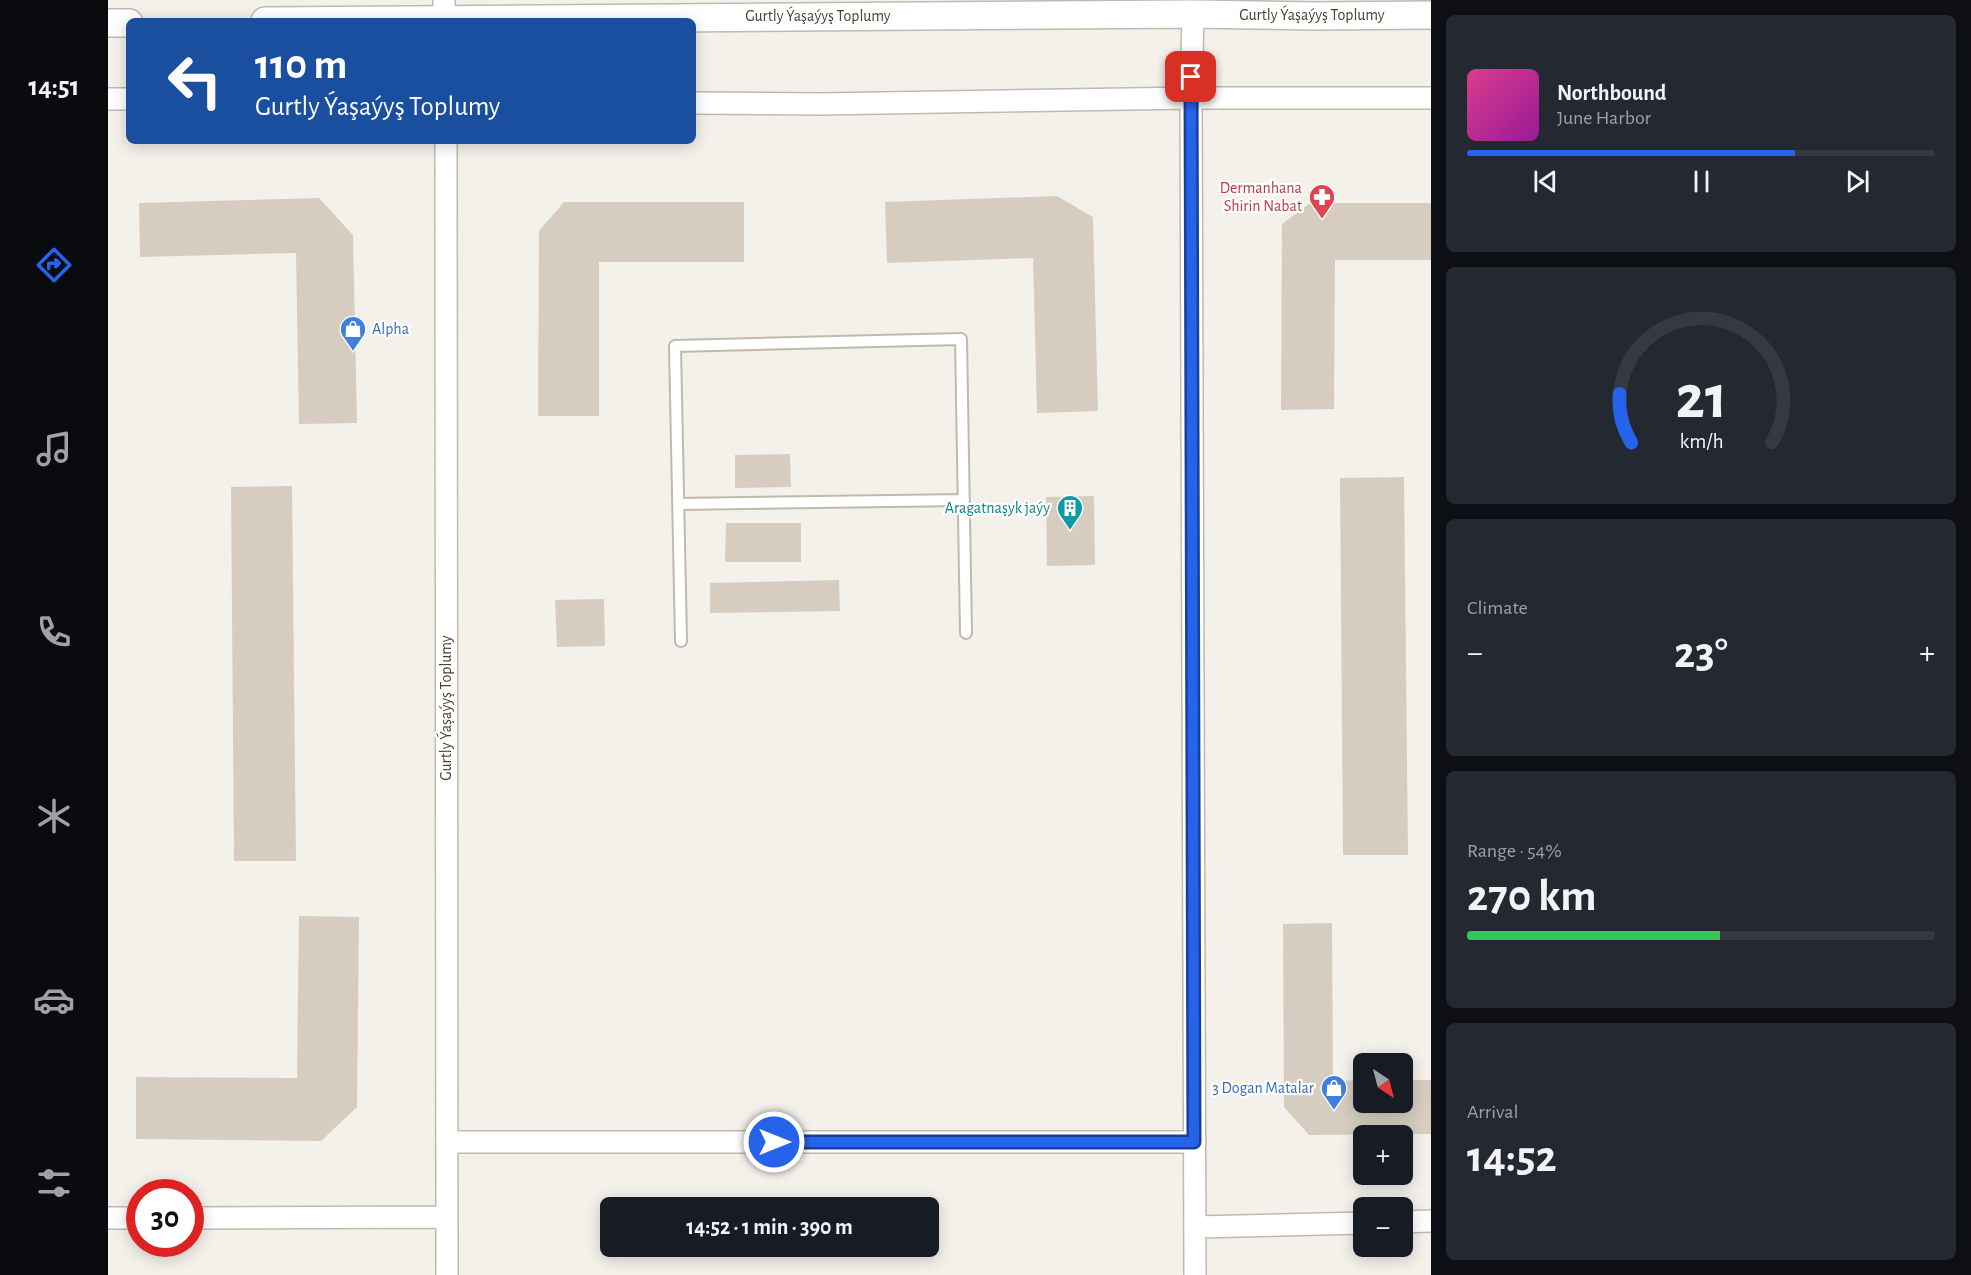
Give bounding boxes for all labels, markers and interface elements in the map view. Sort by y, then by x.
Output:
street label: Gurtly Ýaşaýyş Toplumy [1239,5,1385,24]
street label: Gurtly Ýaşaýyş Toplumy [745,6,891,25]
icon: left [156,42,234,120]
text: 110 m [255,44,347,86]
pin [1165,51,1216,102]
icon: arrive [1174,60,1207,93]
text: 14:51 [29,73,79,100]
text: Northbound [1557,82,1666,104]
text: Gurtly Ýaşaýyş Toplumy [255,93,500,120]
text: June Harbor [1557,108,1651,128]
icon: previous [1529,165,1562,198]
icon: pause [1685,165,1718,198]
icon: next [1841,165,1874,198]
place label: Dermanhana Shirin Nabat [1220,180,1302,214]
pharmacy icon: Dermanhana Shirin Nabat [1307,182,1337,220]
icon: directions [33,244,75,286]
shop icon: Alpha [338,314,368,352]
place label: Alpha [372,321,409,337]
text: 21 [1675,367,1727,429]
icon: music [33,428,75,470]
text: km/h [1679,431,1723,452]
building icon: Aragatnaşyk jaýy [1055,493,1085,531]
place label: Aragatnaşyk jaýy [945,500,1050,517]
text: Climate [1467,598,1528,618]
icon: phone [33,611,75,653]
text: 23° [1674,631,1728,676]
street label: Gurtly Ýaşaýyş Toplumy [436,635,455,781]
text: − [1467,637,1483,670]
text: + [1919,637,1935,670]
icon: climate [33,795,75,837]
text: Range · 54% [1467,841,1562,861]
text: 270 km [1467,874,1596,919]
icon: car [33,979,75,1021]
north arrow [1353,1053,1413,1113]
map controls [1353,1053,1413,1257]
shop icon: 3 Dogan Matalar [1319,1073,1349,1111]
place label: 3 Dogan Matalar [1212,1080,1315,1096]
text: Arrival [1467,1102,1518,1122]
position arrow [742,1110,806,1174]
button: + [1353,1125,1413,1185]
text: 14:52 [1467,1135,1557,1180]
icon: filters [33,1162,75,1204]
speed limit sign: 30 [126,1179,204,1257]
button: − [1353,1197,1413,1257]
text: 14:52 · 1 min · 390 m [686,1216,853,1238]

